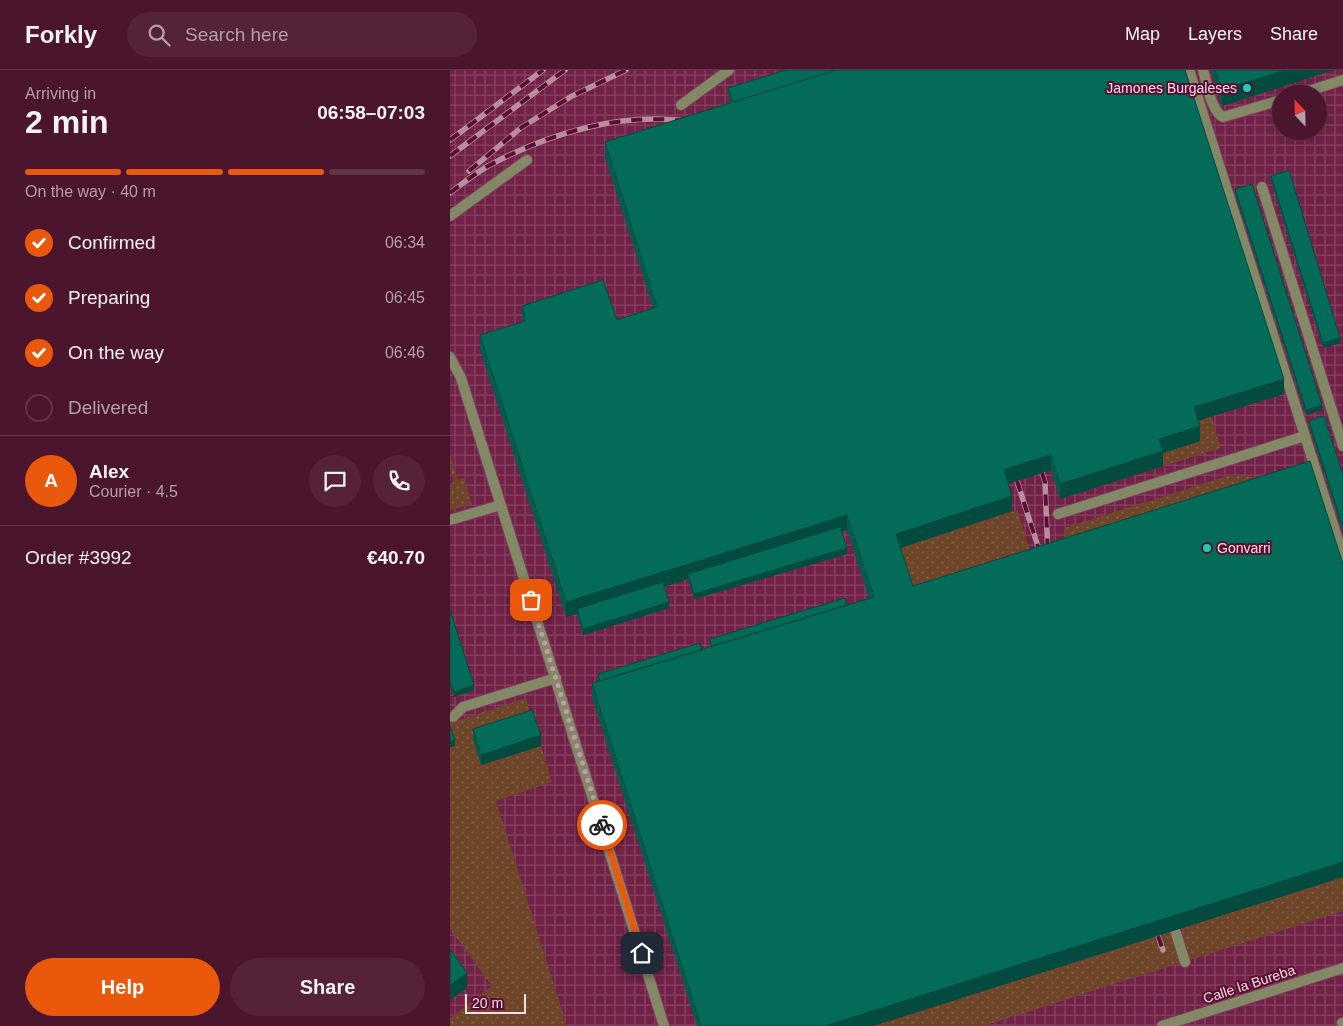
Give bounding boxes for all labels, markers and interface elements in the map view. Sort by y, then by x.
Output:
search box [127,12,477,57]
text: Forkly [25,21,97,48]
icon: search [145,21,173,49]
text: Search here [185,24,289,45]
text: Map [1125,24,1160,44]
text: Layers [1188,24,1242,44]
text: Share [1270,24,1318,44]
place label: Jamones Burgaleses [1106,80,1237,96]
marker: Jamones Burgaleses [1241,82,1253,94]
text: Arriving in [25,85,96,102]
north arrow [1272,85,1328,140]
map controls [1272,85,1327,140]
text: 06:58–07:03 [317,102,425,123]
text: 2 min [25,104,109,140]
text: On the way · 40 m [25,183,156,200]
icon: check [25,229,53,257]
text: Confirmed [68,232,156,253]
text: 06:34 [385,234,425,251]
icon: check [25,284,53,312]
text: Preparing [68,287,150,308]
text: 06:45 [385,289,425,306]
icon: check [25,339,53,367]
text: On the way [68,342,164,363]
text: 06:46 [385,344,425,361]
text: Delivered [68,397,148,418]
button: chat [309,455,361,507]
button: phone [373,455,425,507]
text: Alex [89,461,129,482]
text: A [44,470,58,491]
text: Courier · 4.5 [89,483,178,500]
place label: Gonvarri [1217,540,1271,556]
marker: Gonvarri [1201,542,1213,554]
text: Order #3992 [25,547,132,568]
text: €40.70 [367,547,425,568]
pin [510,579,552,621]
icon: bag [517,586,545,614]
courier [577,800,627,850]
icon: bike [588,811,616,839]
pin [621,932,663,974]
icon: home [628,939,656,967]
button: Help [25,958,220,1016]
button: Share [230,958,425,1016]
street label: Calle la Bureba [1201,962,1297,1006]
scale bar [465,991,526,1014]
text: 20 m [472,995,503,1011]

